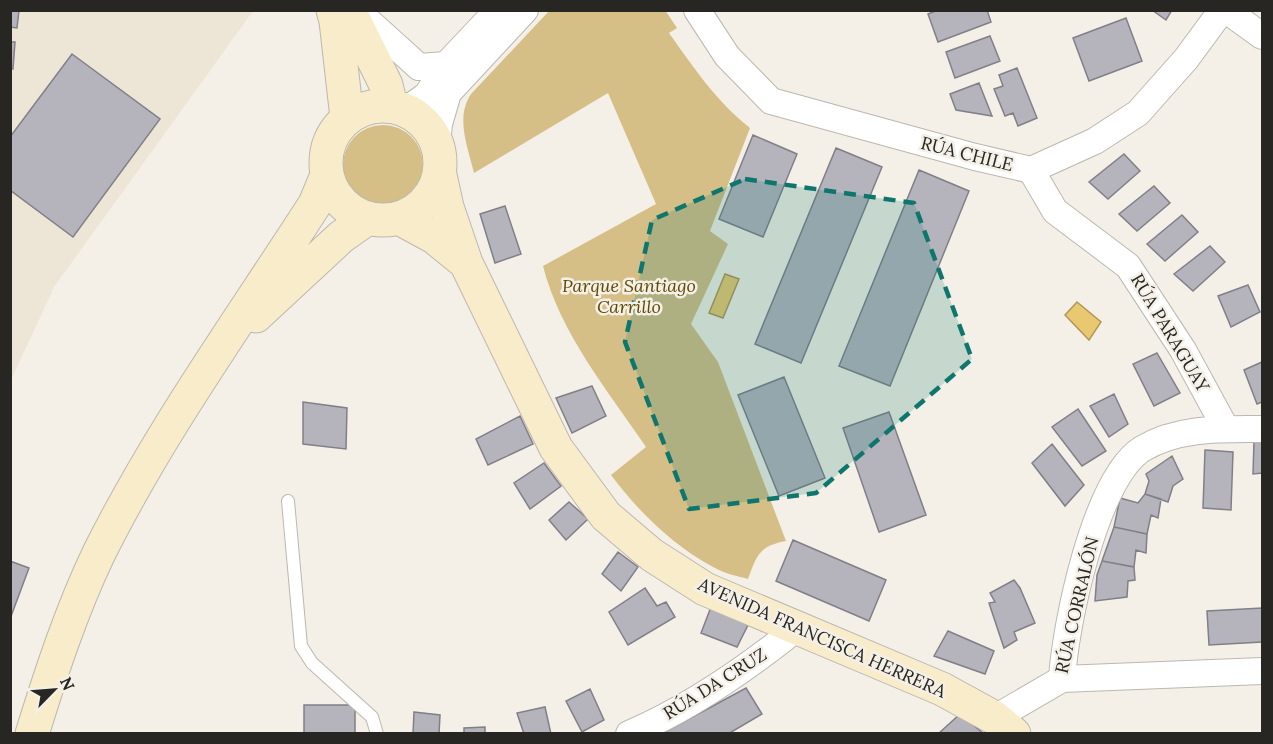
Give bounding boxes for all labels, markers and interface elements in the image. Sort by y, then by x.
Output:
street label: RÚA CHILE [918,131,1016,176]
street label: RÚA PARAGUAY [1126,269,1215,397]
park label: Parque Santiago Carrillo [562,274,696,318]
street label: RÚA CORRALÓN [1050,534,1103,676]
street label: AVENIDA FRANCISCA HERRERA [694,572,950,703]
street label: RÚA DA CRUZ [659,643,771,725]
north arrow [24,660,84,720]
text: N [56,674,79,693]

